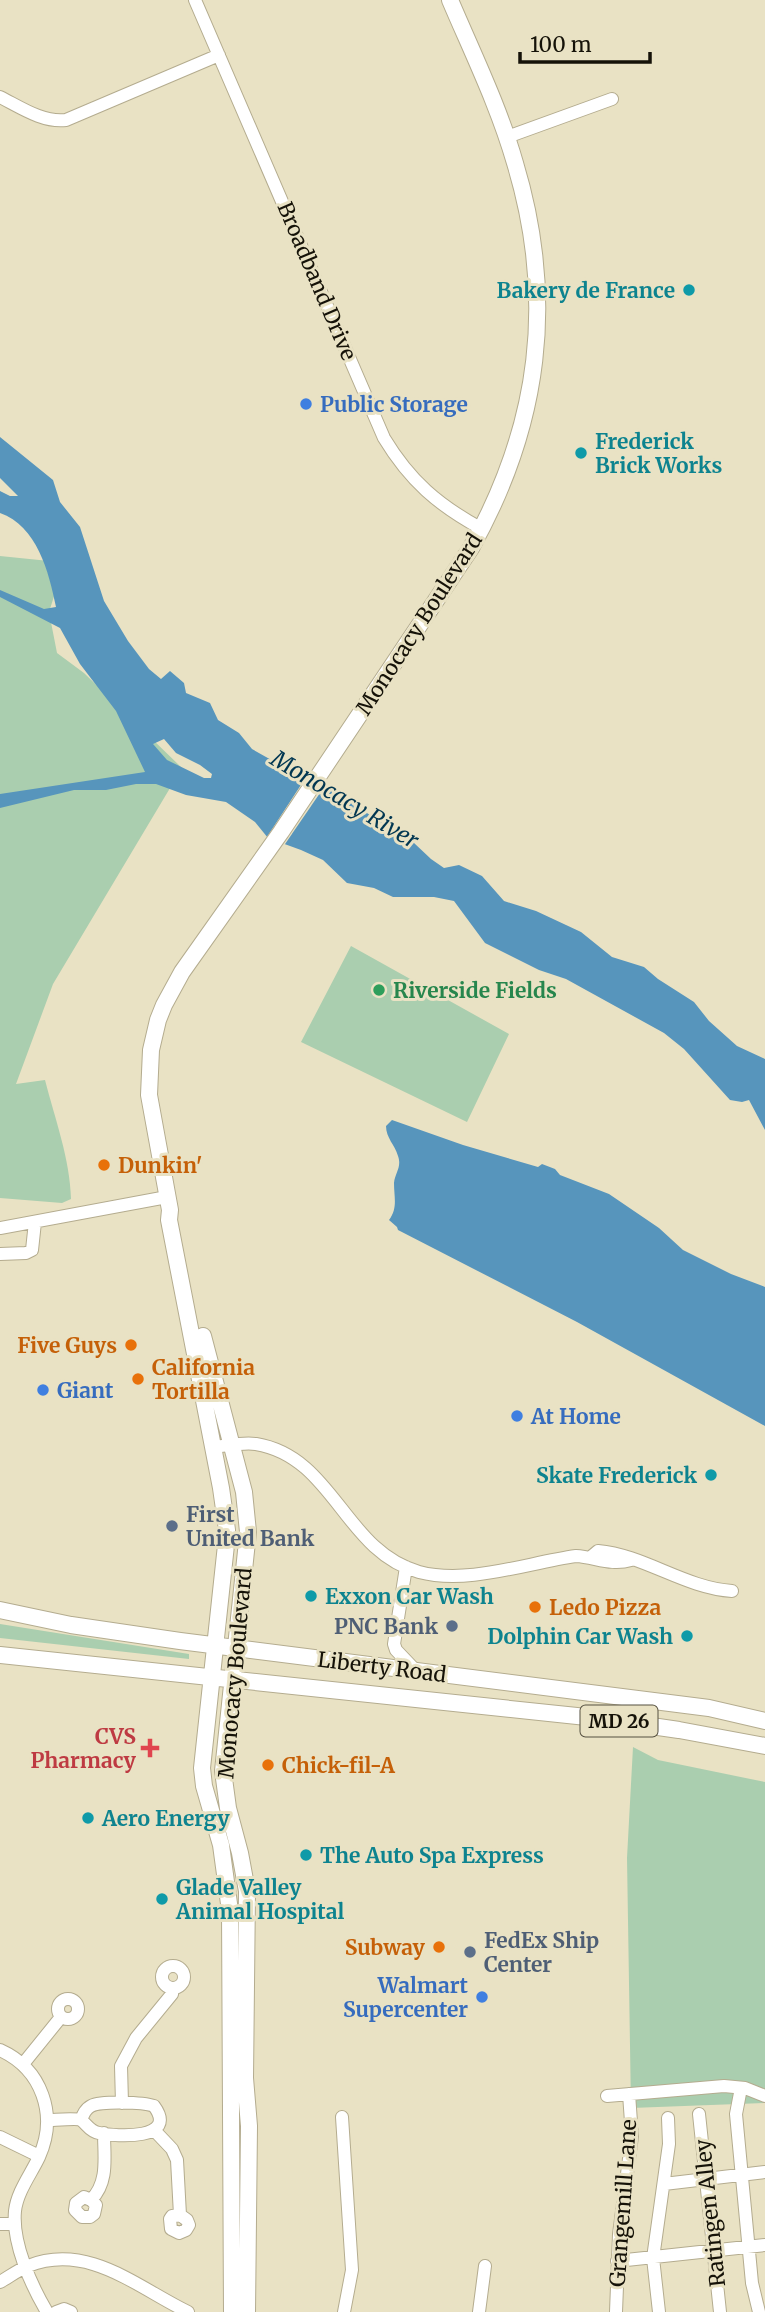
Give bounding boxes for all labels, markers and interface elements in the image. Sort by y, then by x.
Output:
scale bar [520,21,650,65]
text: 100 m [530,31,592,58]
street label: Broadband Drive [271,198,363,364]
place label: Bakery de France [497,277,675,304]
marker: Bakery de France [681,282,697,298]
place label: Public Storage [320,391,468,418]
marker: Public Storage [298,396,314,412]
place label: Frederick Brick Works [595,428,722,479]
marker: Frederick Brick Works [573,445,589,461]
street label: Monocacy Boulevard [350,528,488,720]
water label: Monocacy River [265,743,425,855]
place label: Riverside Fields [393,977,557,1004]
marker: Riverside Fields [371,982,387,998]
place label: Dunkin' [118,1152,202,1179]
marker: Dunkin' [96,1157,112,1173]
place label: Five Guys [17,1332,117,1359]
marker: Five Guys [123,1337,139,1353]
place label: California Tortilla [152,1354,255,1405]
marker: California Tortilla [130,1371,146,1387]
place label: Giant [57,1377,114,1404]
marker: Giant [35,1382,51,1398]
place label: At Home [530,1403,621,1430]
marker: At Home [509,1408,525,1424]
place label: Skate Frederick [536,1462,697,1489]
marker: Skate Frederick [703,1467,719,1483]
place label: First United Bank [186,1501,315,1552]
marker: First United Bank [164,1518,180,1534]
street label: Monocacy Boulevard [212,1566,258,1779]
place label: Exxon Car Wash [325,1583,494,1610]
marker: Exxon Car Wash [303,1588,319,1604]
place label: Ledo Pizza [549,1594,661,1621]
marker: Ledo Pizza [527,1599,543,1615]
place label: PNC Bank [334,1613,438,1640]
marker: PNC Bank [444,1618,460,1634]
place label: Dolphin Car Wash [487,1623,673,1650]
marker: Dolphin Car Wash [679,1628,695,1644]
street label: Liberty Road [316,1646,448,1688]
road number: MD 26 [580,1706,658,1736]
place label: CVS Pharmacy [31,1723,137,1774]
marker: CVS Pharmacy [142,1740,158,1756]
place label: Chick-fil-A [282,1752,396,1779]
marker: Chick-fil-A [260,1757,276,1773]
place label: Aero Energy [101,1805,230,1832]
marker: Aero Energy [80,1810,96,1826]
place label: The Auto Spa Express [320,1842,544,1869]
marker: The Auto Spa Express [298,1847,314,1863]
place label: Glade Valley Animal Hospital [175,1874,345,1925]
marker: Glade Valley Animal Hospital [154,1891,170,1907]
place label: FedEx Ship Center [484,1927,599,1978]
place label: Subway [345,1934,426,1961]
marker: Subway [431,1939,447,1955]
marker: FedEx Ship Center [462,1944,478,1960]
place label: Walmart Supercenter [343,1972,469,2023]
marker: Walmart Supercenter [474,1989,490,2005]
street label: Grangemill Lane [604,2118,642,2288]
street label: Ratingen Alley [689,2137,731,2288]

